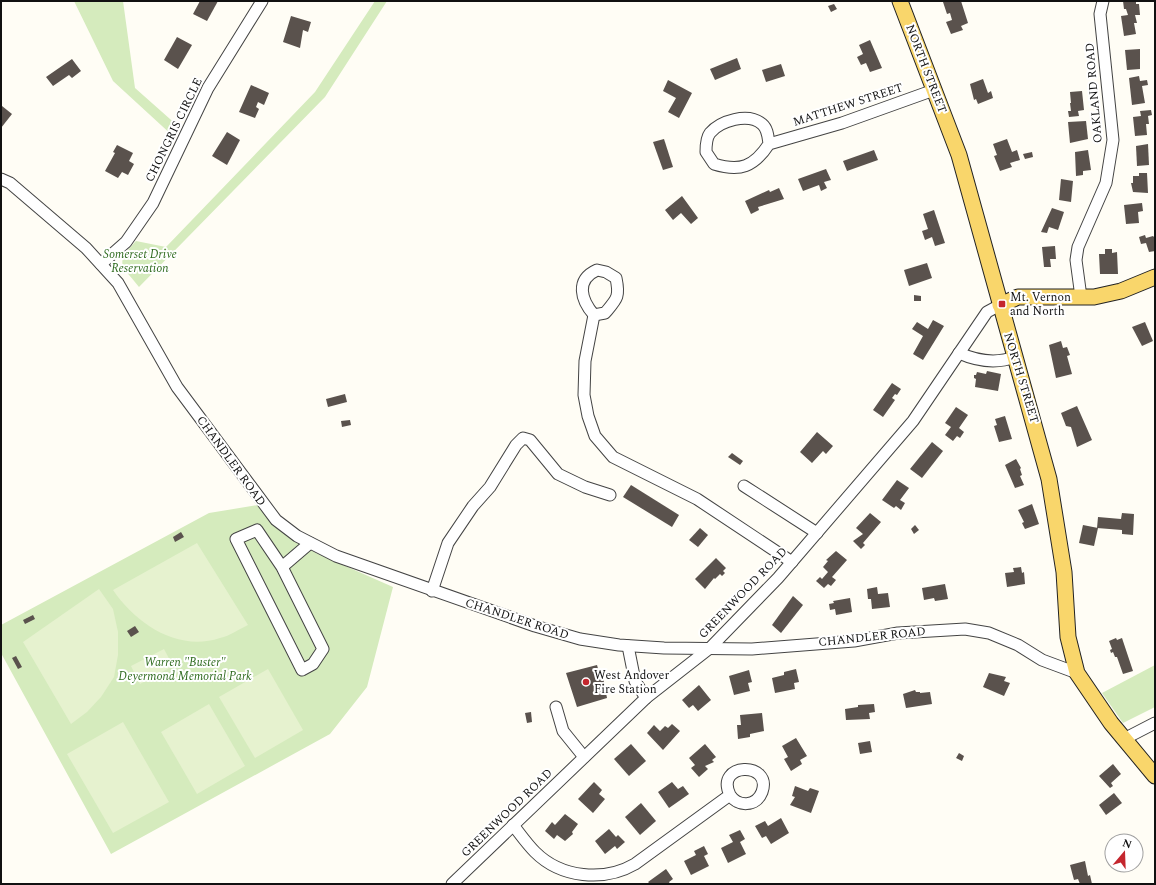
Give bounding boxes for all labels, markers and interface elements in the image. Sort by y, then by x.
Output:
street label: NORTH STREET [900,22,952,116]
street label: OAKLAND ROAD [1080,42,1108,144]
street label: CHONGRIS CIRCLE [140,74,208,186]
street label: MATTHEW STREET [790,78,906,132]
park label: Somerset Drive Reservation [103,245,177,278]
place label: Mt. Vernon and North [1010,288,1071,321]
marker: Mt. Vernon and North [997,299,1007,309]
street label: NORTH STREET [998,330,1044,426]
street label: CHANDLER ROAD [192,412,270,510]
street label: GREENWOOD ROAD [694,543,792,643]
street label: CHANDLER ROAD [463,593,571,645]
street label: CHANDLER ROAD [817,622,927,652]
park label: Warren "Buster" Deyermond Memorial Park [118,653,252,686]
place label: West Andover Fire Station [594,666,669,699]
marker: West Andover Fire Station [581,677,591,687]
street label: GREENWOOD ROAD [457,764,557,862]
north arrow [1104,833,1144,873]
text: N [1120,835,1134,854]

